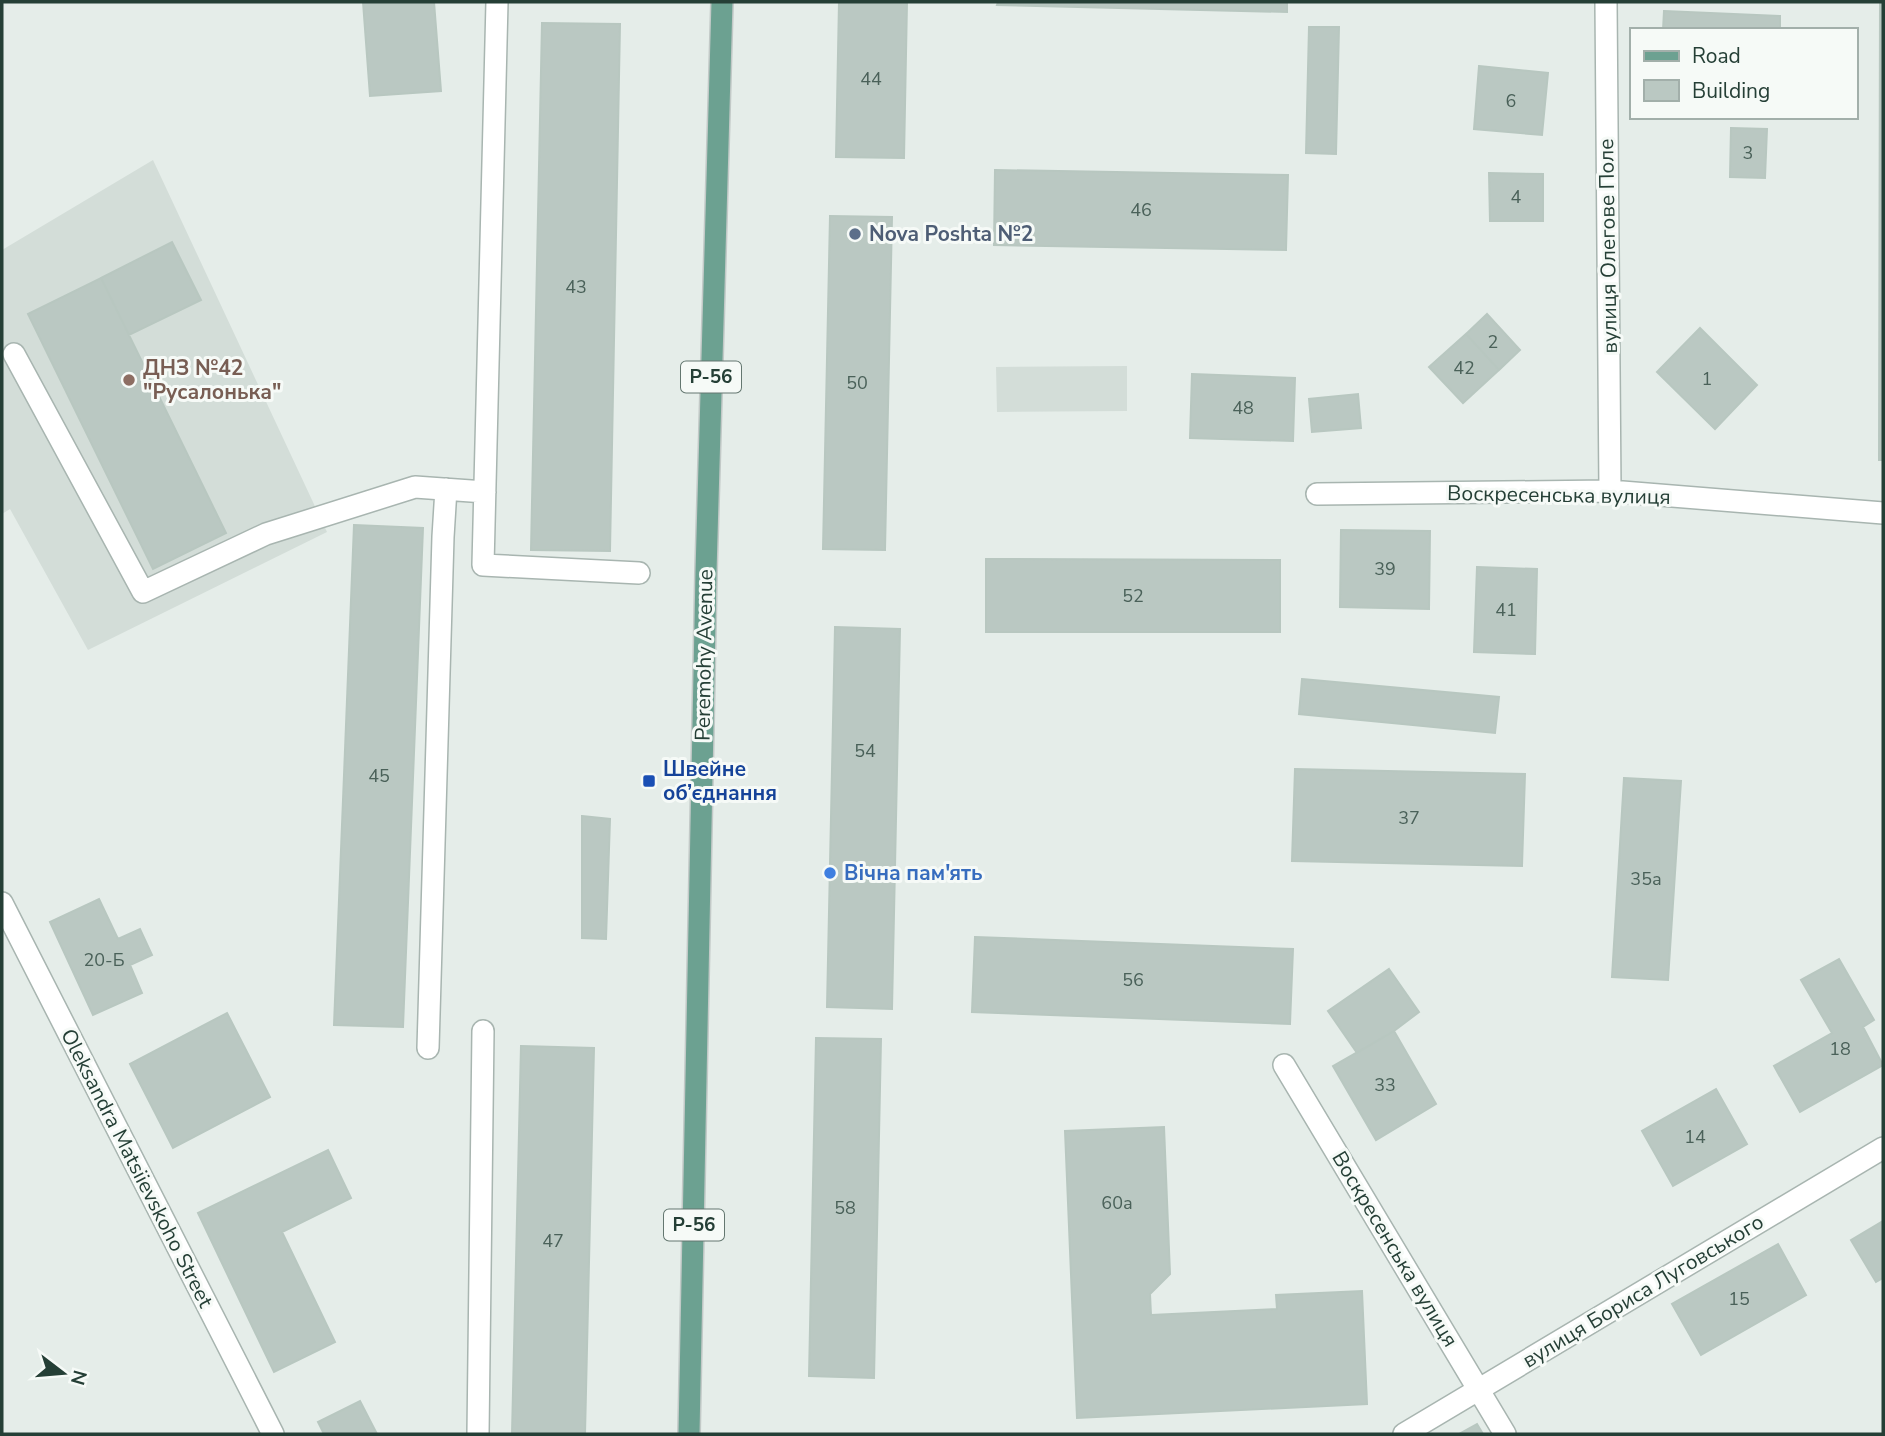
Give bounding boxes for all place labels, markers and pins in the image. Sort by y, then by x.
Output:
place label: Nova Poshta №2 [869,220,1033,248]
marker: Nova Poshta №2 [847,226,863,242]
place label: ДНЗ №42 "Русалонька" [143,354,282,406]
marker: ДНЗ №42 "Русалонька" [121,372,137,388]
place label: Швейне об’єднання [663,755,777,807]
marker: Швейне об’єднання [641,773,657,789]
place label: Вічна пам'ять [844,859,983,887]
marker: Вічна пам'ять [822,865,838,881]

